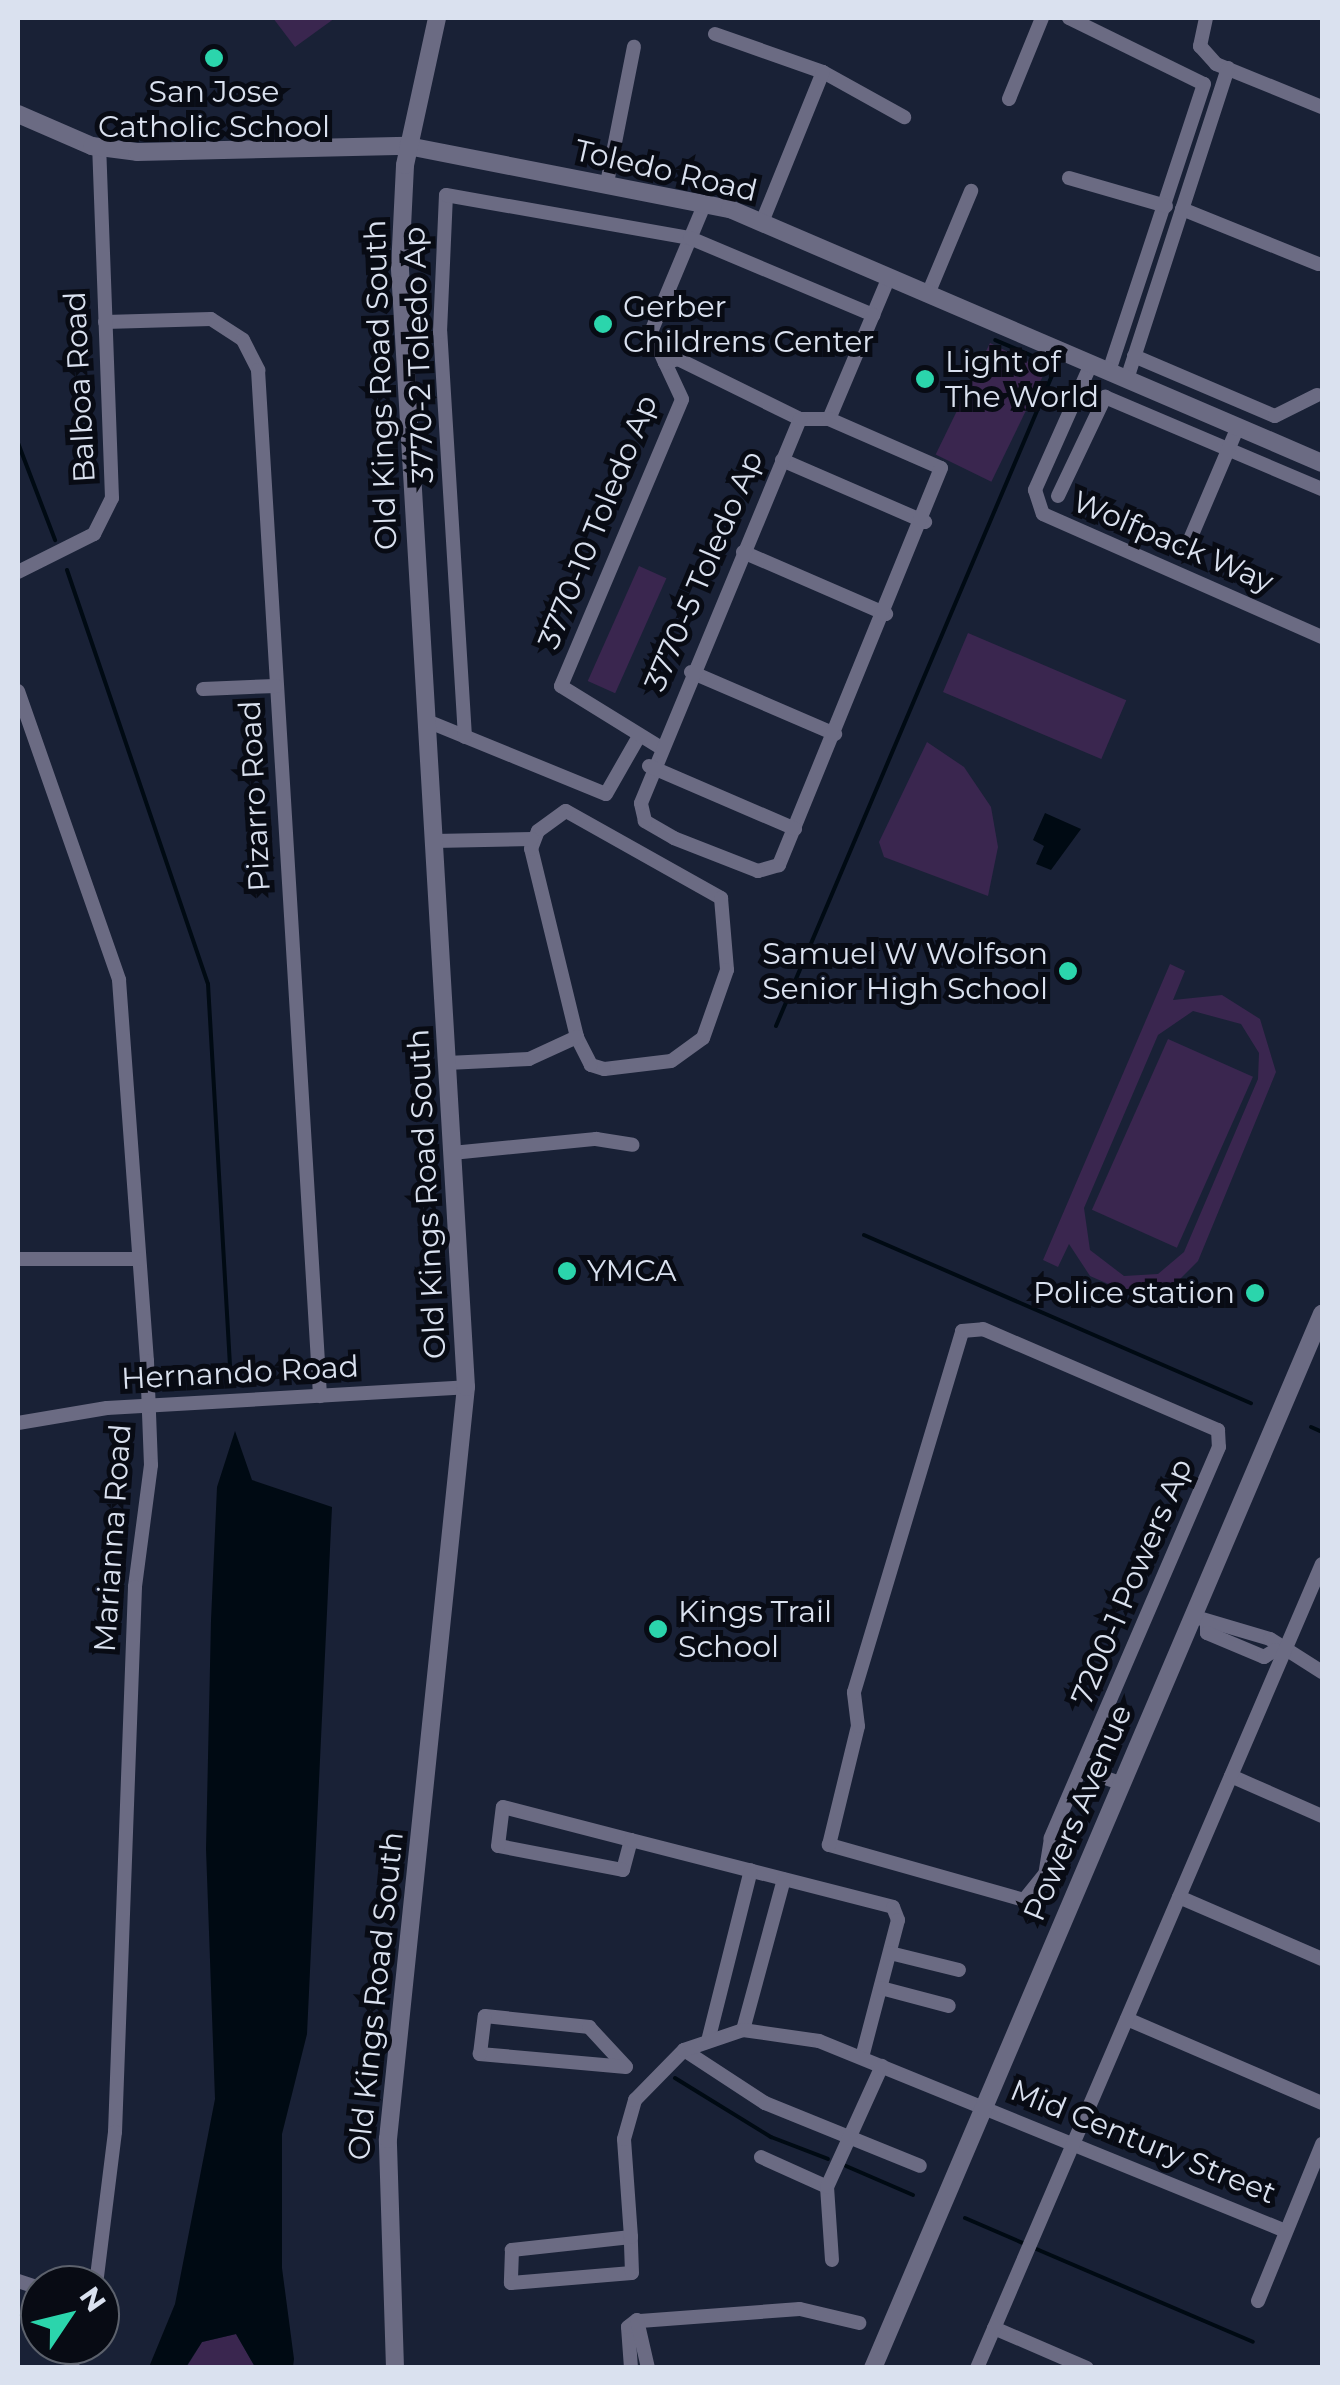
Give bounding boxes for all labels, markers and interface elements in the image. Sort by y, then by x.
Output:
marker: San Jose Catholic School [203,47,225,69]
place label: San Jose Catholic School [98,74,330,144]
street label: Toledo Road [571,133,761,209]
street label: Old Kings Road South [357,219,405,551]
street label: 3770-2 Toledo Ap [397,226,441,484]
place label: Gerber Childrens Center [623,289,874,360]
street label: Balboa Road [57,290,103,484]
marker: Gerber Childrens Center [592,313,614,335]
place label: Light of The World [945,344,1099,414]
marker: Light of The World [914,368,936,390]
street label: 3770-10 Toledo Ap [531,390,665,654]
street label: 3770-5 Toledo Ap [637,446,771,696]
street label: Wolfpack Way [1067,484,1279,600]
street label: Pizarro Road [232,700,278,892]
place label: Samuel W Wolfson Senior High School [762,936,1048,1006]
marker: Samuel W Wolfson Senior High School [1057,960,1079,982]
street label: Old Kings Road South [400,1028,454,1360]
place label: YMCA [587,1253,676,1289]
marker: YMCA [556,1260,578,1282]
place label: Police station [1033,1275,1235,1311]
marker: Police station [1244,1282,1266,1304]
street label: Hernando Road [120,1349,360,1397]
street label: Marianna Road [87,1423,139,1653]
street label: 7200-1 Powers Ap [1064,1453,1200,1711]
place label: Kings Trail School [678,1594,832,1664]
marker: Kings Trail School [647,1618,669,1640]
street label: Powers Avenue [1016,1700,1140,1926]
street label: Old Kings Road South [341,1830,411,2162]
street label: Mid Century Street [1005,2072,1281,2212]
north arrow [20,2265,120,2365]
text: N [73,2280,113,2318]

